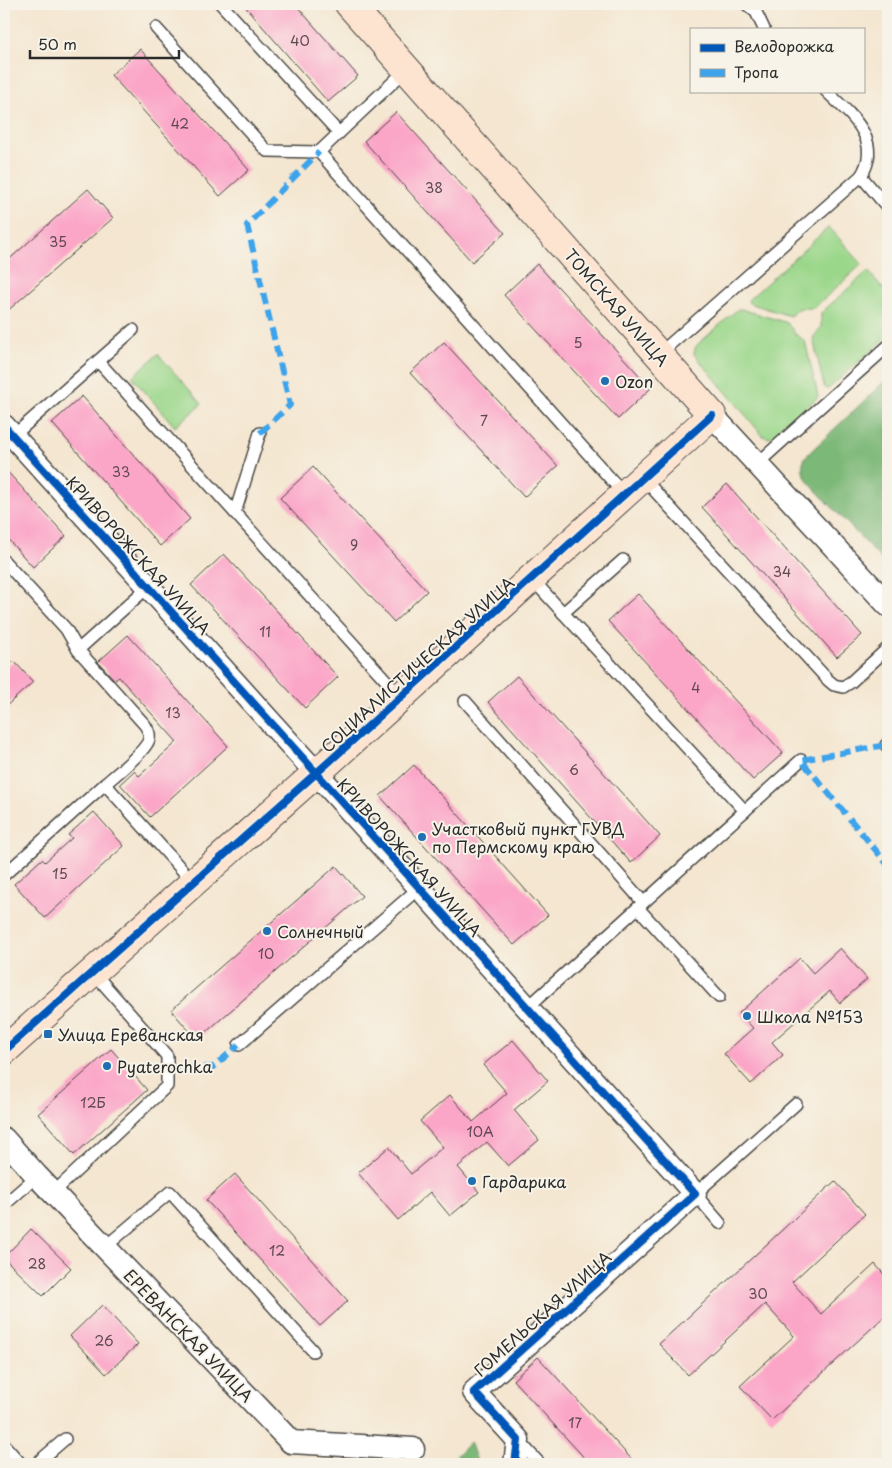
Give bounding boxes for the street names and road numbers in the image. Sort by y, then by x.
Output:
street label: ТОМСКАЯ УЛИЦА [559,243,675,371]
street label: КРИВОРОЖСКАЯ УЛИЦА [61,471,217,639]
street label: СОЦИАЛИСТИЧЕСКАЯ УЛИЦА [315,570,519,758]
street label: КРИВОРОЖСКАЯ УЛИЦА [332,773,488,941]
street label: ГОМЕЛЬСКАЯ УЛИЦА [468,1245,616,1381]
street label: ЕРЕВАНСКАЯ УЛИЦА [119,1263,259,1407]

